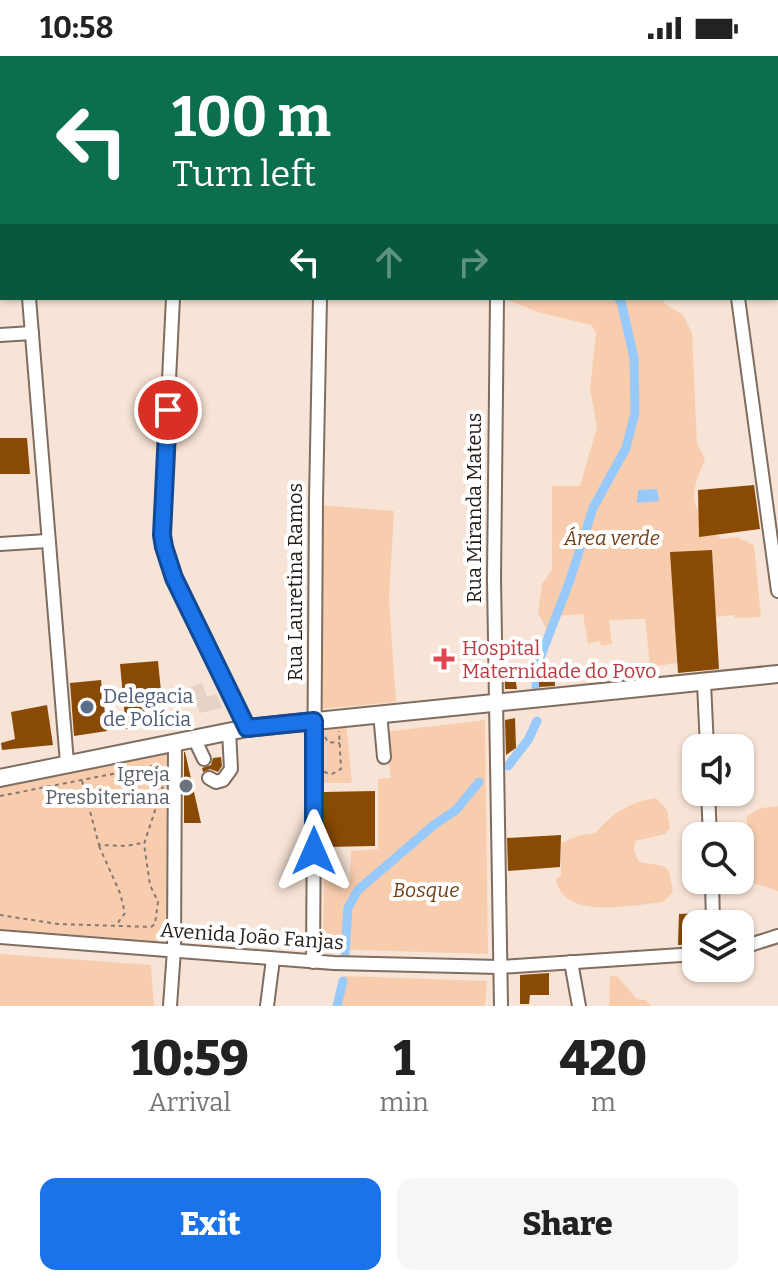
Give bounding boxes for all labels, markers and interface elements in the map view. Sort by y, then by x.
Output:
text: 10:58 [40,10,113,46]
text: 100 m [172,84,331,151]
icon: left [40,88,144,192]
text: Turn left [172,152,316,196]
icon: left [283,240,327,284]
icon: ahead [367,240,411,284]
icon: right [451,240,495,284]
pin [134,376,202,444]
icon: arrive [146,388,190,432]
street label: Rua Miranda Mateus [462,413,486,603]
street label: Rua Lauretina Ramos [283,483,307,681]
park label: Área verde [563,526,660,550]
place label: Hospital Maternidade do Povo [462,636,657,683]
marker: Hospital Maternidade do Povo [433,648,455,670]
place label: Delegacia de Polícia [103,684,193,731]
marker: Delegacia de Polícia [78,698,96,716]
map controls [682,734,754,982]
button: sound [682,734,754,806]
place label: Igreja Presbiteriana [45,762,170,809]
marker: Igreja Presbiteriana [177,777,195,795]
position arrow [272,809,356,893]
button: search [682,822,754,894]
park label: Bosque [393,878,459,902]
button: layers [682,910,754,982]
street label: Avenida João Fanjas [159,918,345,955]
text: 10:59 [131,1030,249,1088]
text: 1 [393,1030,415,1088]
text: 420 [560,1030,647,1088]
text: Arrival [149,1087,231,1118]
text: min [380,1087,429,1118]
text: m [591,1087,616,1118]
button: Exit [40,1178,381,1270]
button: Share [397,1178,738,1270]

